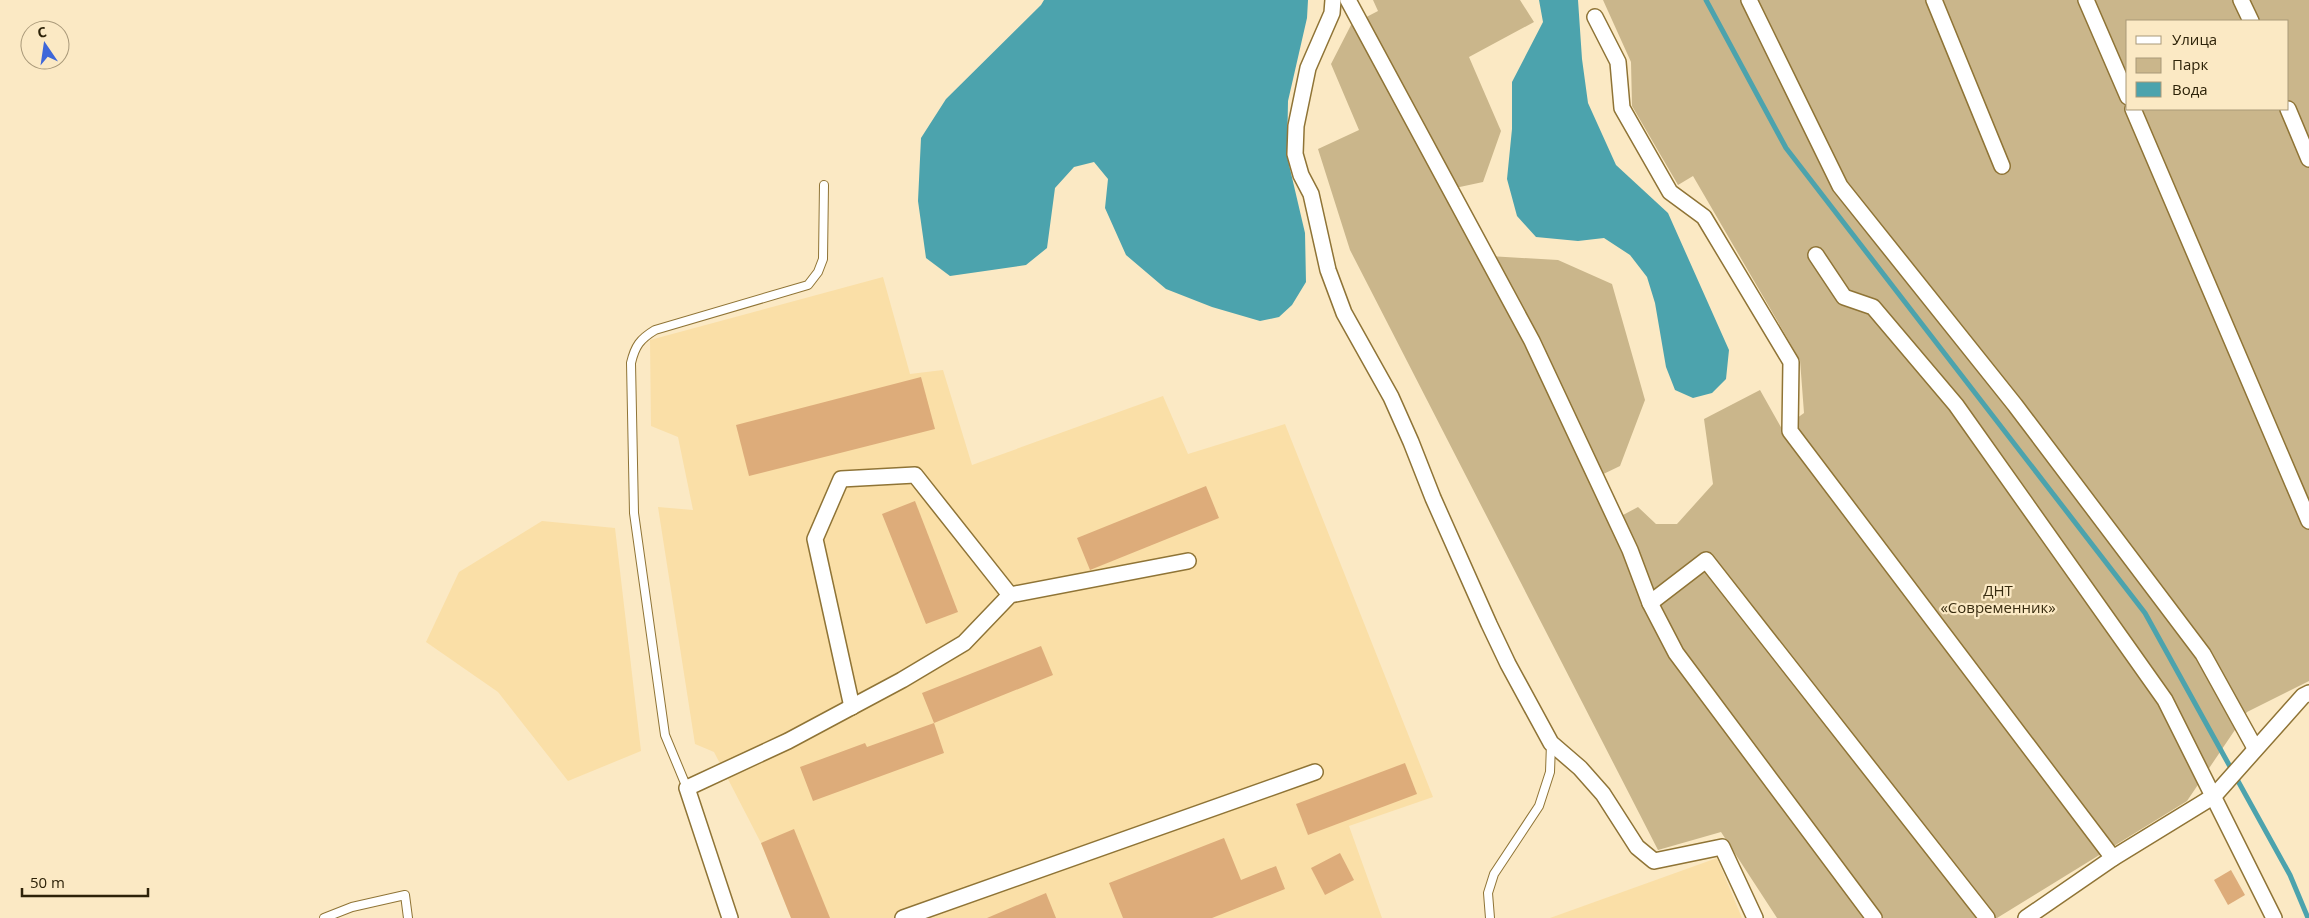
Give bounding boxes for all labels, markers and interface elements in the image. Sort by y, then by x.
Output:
north arrow [20,20,70,70]
legend [2126,20,2289,110]
text: С [35,22,49,42]
text: Улица [2172,29,2217,49]
text: Парк [2172,54,2208,74]
text: Вода [2172,79,2208,99]
park label: ДНТ «Современник» [1940,580,2056,617]
scale bar [22,866,149,898]
text: 50 m [30,872,65,892]

